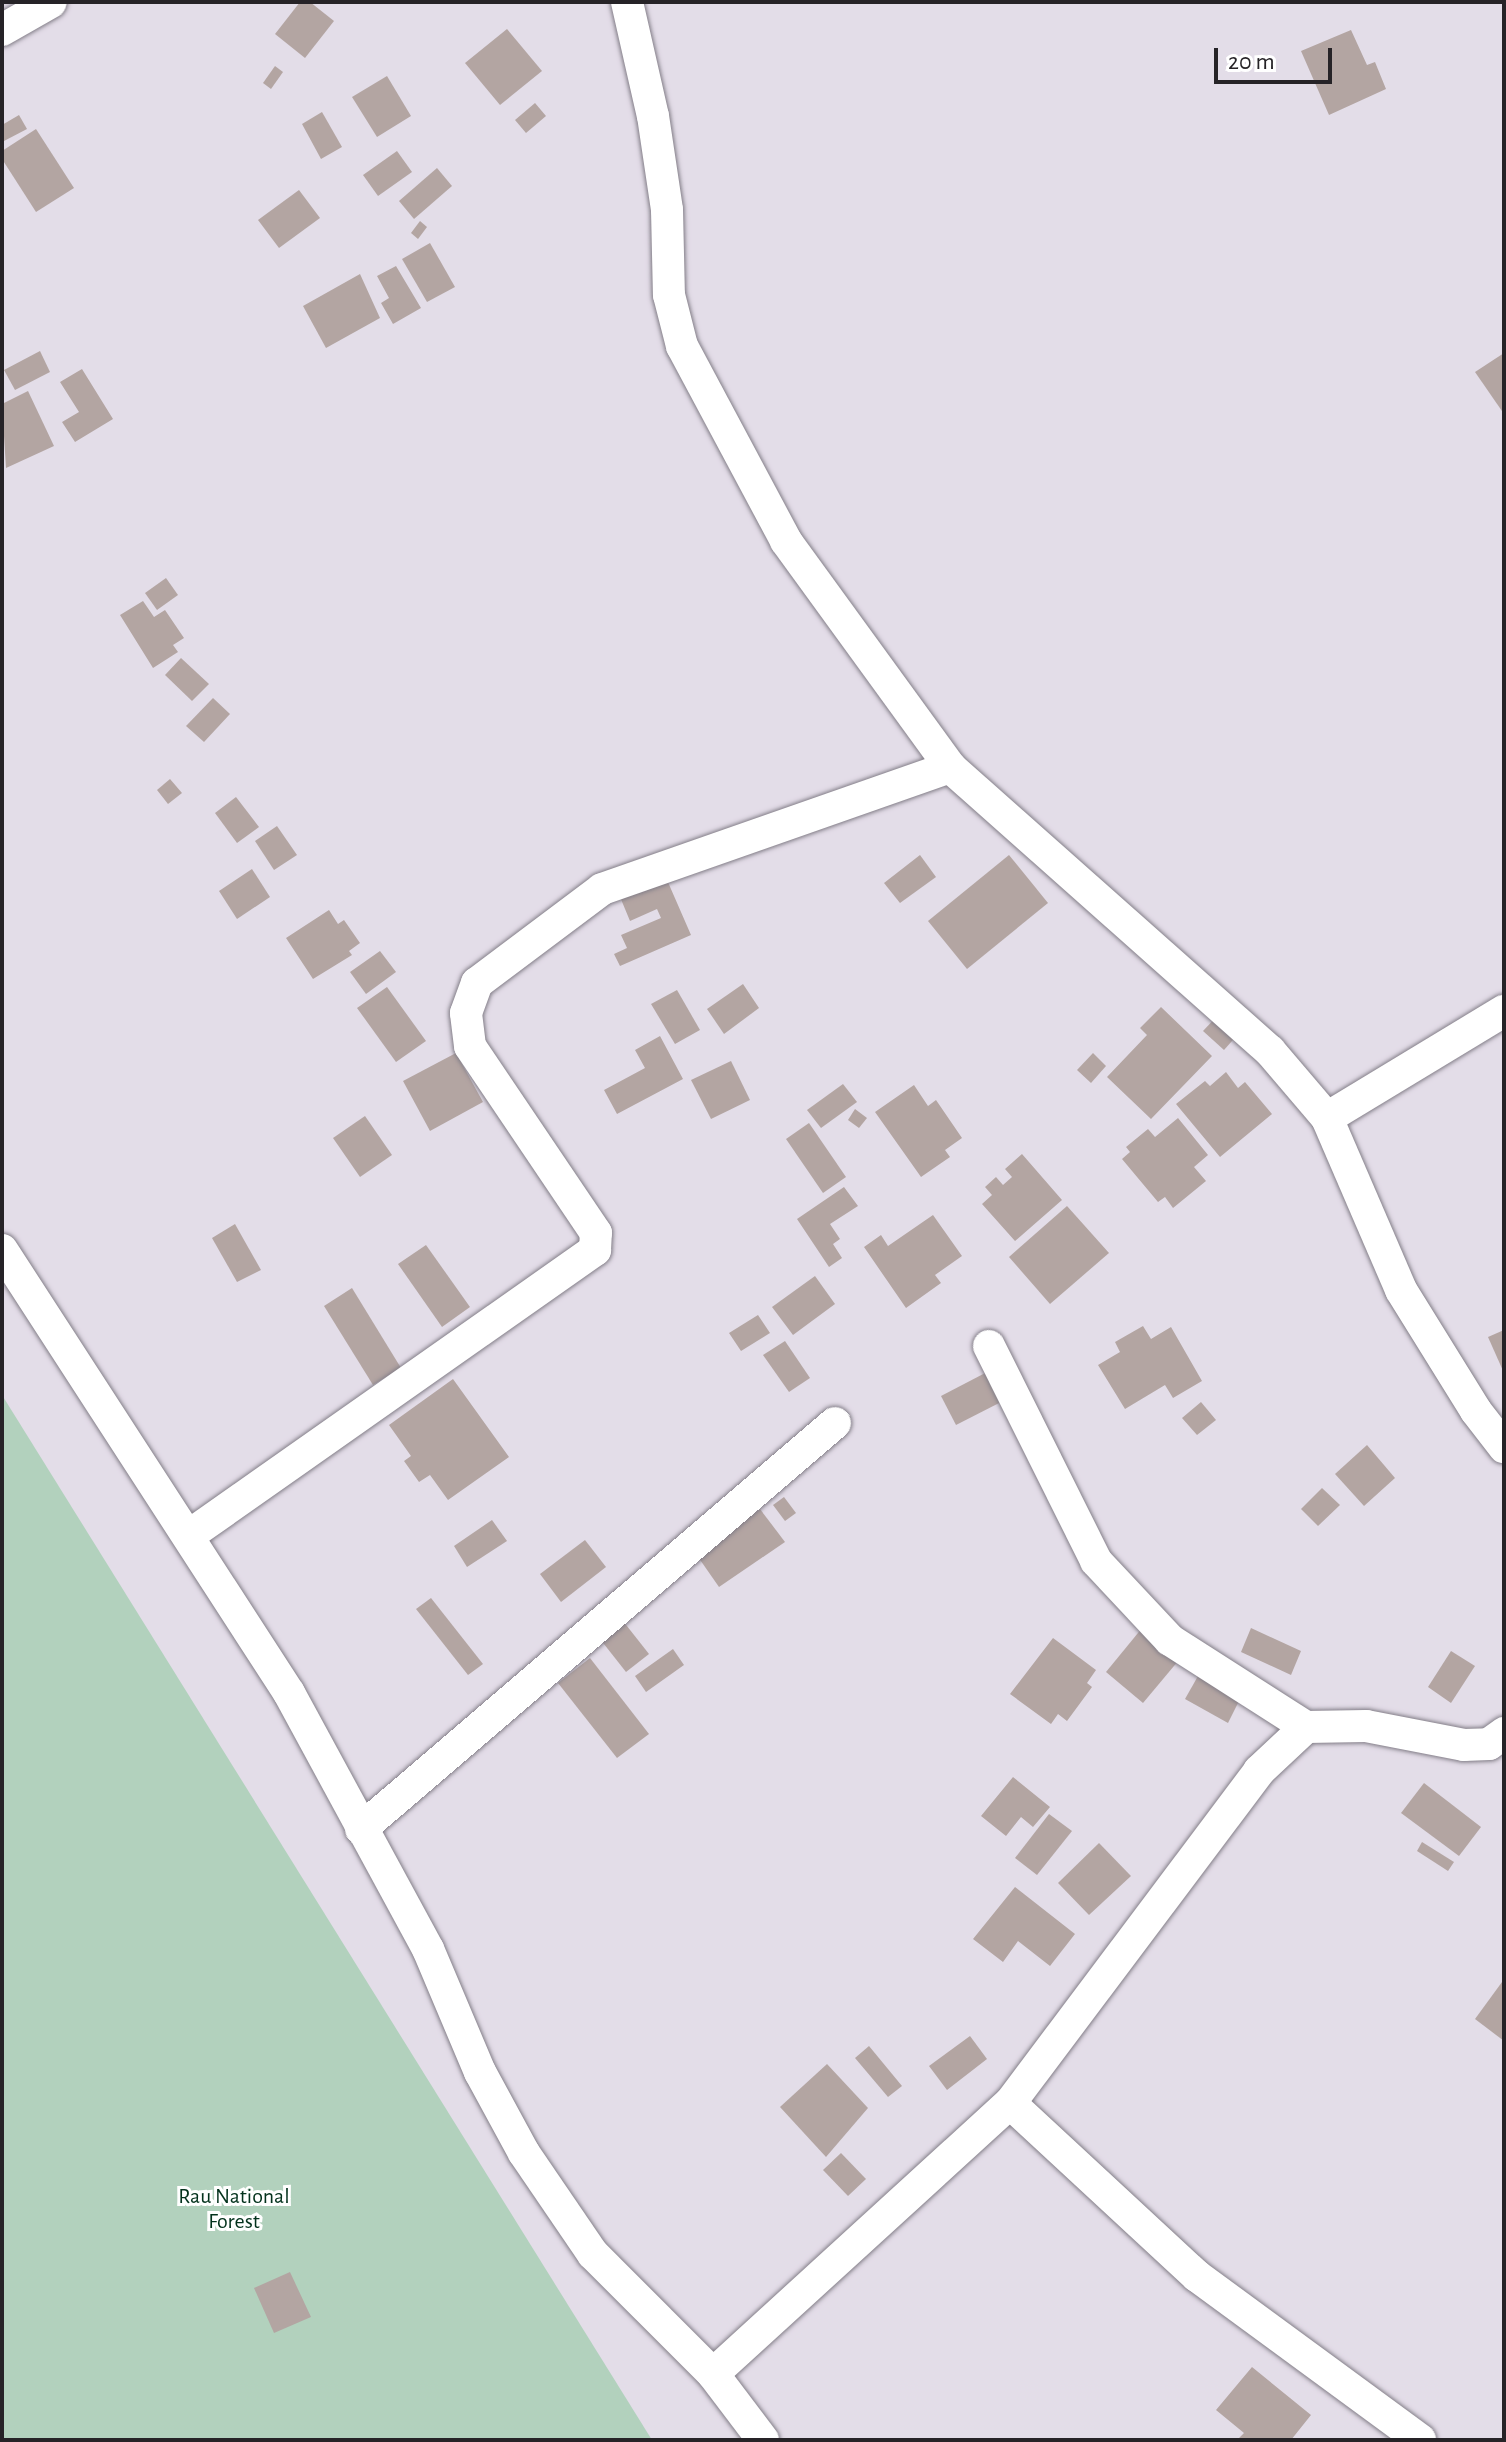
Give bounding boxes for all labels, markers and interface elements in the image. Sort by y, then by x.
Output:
scale bar [1218,32,1336,82]
text: 20 m [1228,50,1275,74]
park label: Rau National Forest [178,2183,290,2234]

